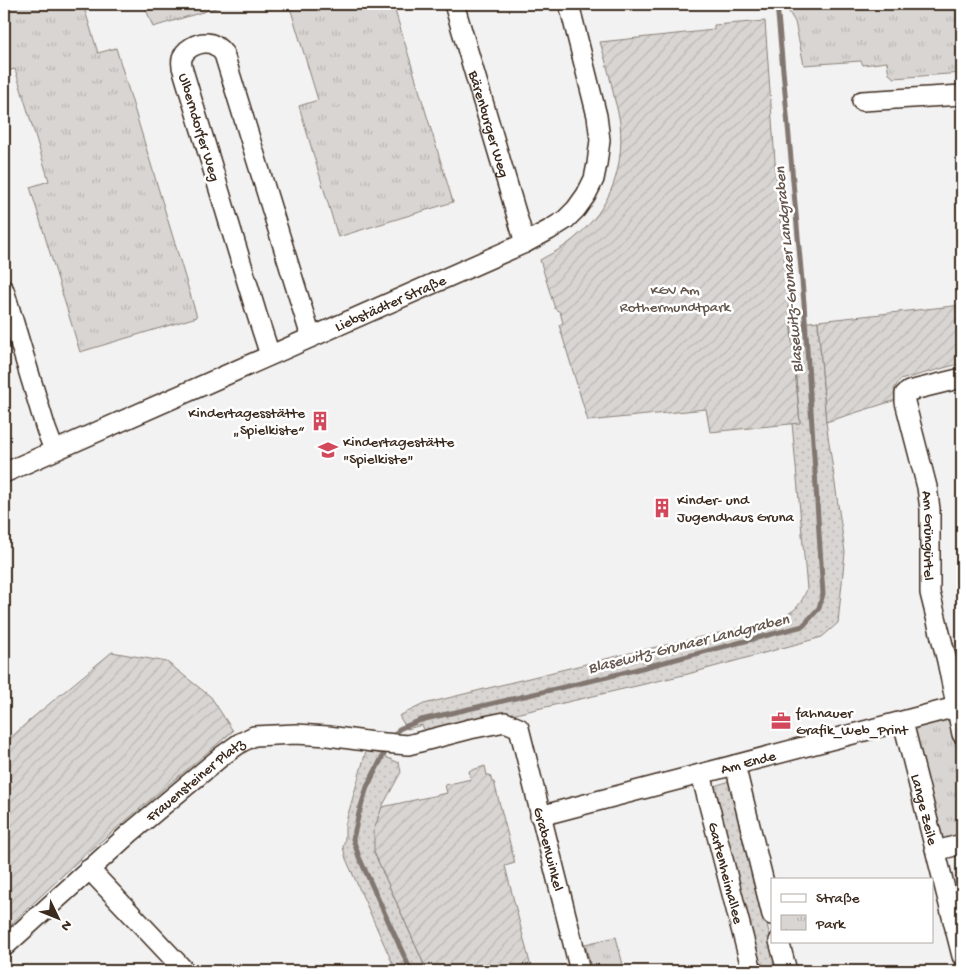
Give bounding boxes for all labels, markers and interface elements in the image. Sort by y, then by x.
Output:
street label: Bärenburger Weg [463,68,512,180]
street label: Ulberndorfer Weg [173,71,223,184]
water label: Blasewitz‐Grunaer Landgraben [772,166,809,373]
street label: Liebstädter Straße [333,272,449,337]
park label: KGV Am Rothermundtpark [620,282,731,317]
place label: Kindertagesstätte „Spielkiste“ [188,405,305,440]
building icon: Kindertagesstätte „Spielkiste“ [309,410,331,432]
place label: Kindertagestätte "Spielkiste" [343,434,454,469]
school or university icon: Kindertagestätte "Spielkiste" [317,439,339,461]
street label: Am Grüngürtel [917,490,937,580]
place label: Kinder- und Jugendhaus Gruna [677,492,795,527]
building icon: Kinder- und Jugendhaus Gruna [651,497,673,519]
water label: Blasewitz‐Grunaer Landgraben [586,611,792,680]
place label: fahnauer Grafik_Web_Print [795,705,909,740]
office icon: fahnauer Grafik_Web_Print [770,710,792,732]
street label: Frauensteiner Platz [142,735,249,827]
street label: Am Ende [719,748,778,779]
street label: Lange Zeile [905,772,941,847]
street label: Grabenwinkel [528,806,567,893]
street label: Gartenheimallee [703,820,746,926]
legend [771,878,934,942]
text: Straße [816,890,860,908]
north arrow [32,892,82,942]
text: N [56,916,75,934]
text: Park [815,916,846,934]

